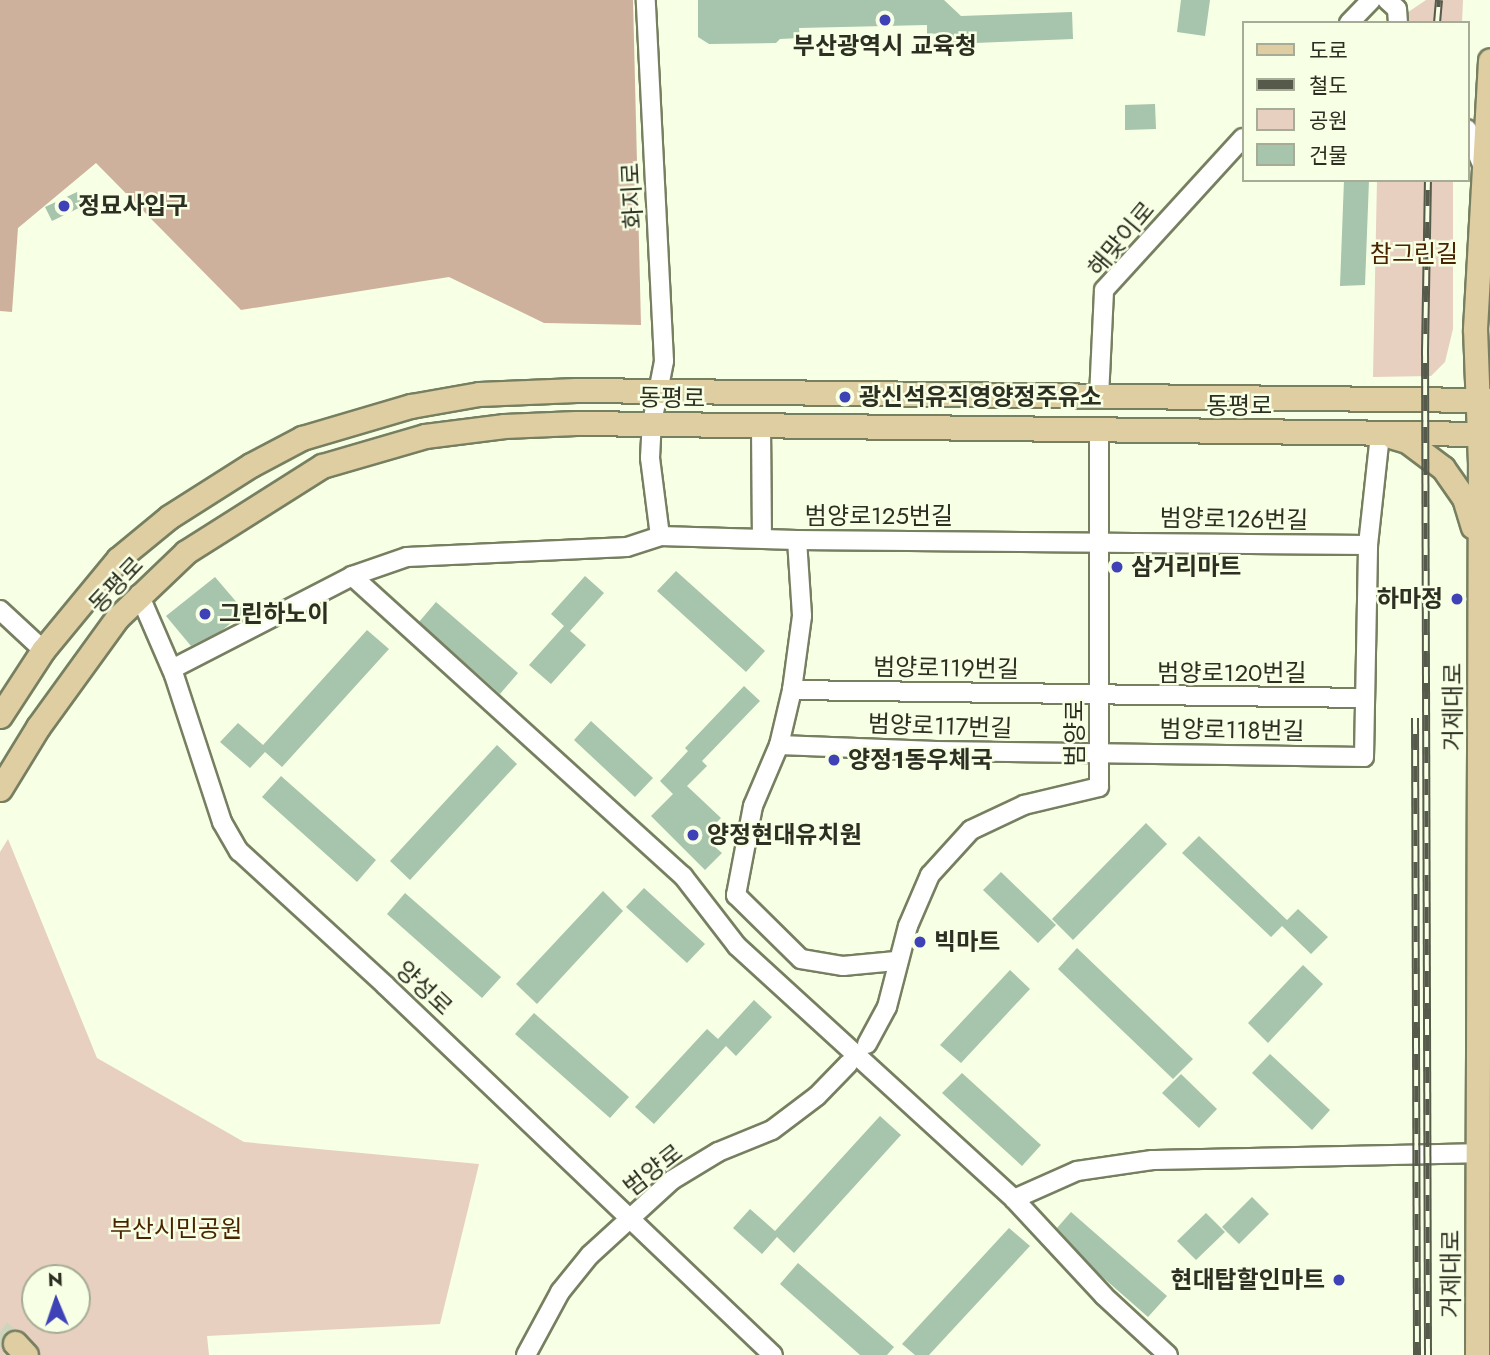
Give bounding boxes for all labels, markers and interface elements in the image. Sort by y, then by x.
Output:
marker: 부산광역시 교육청 [877,12,893,28]
legend [1242,21,1469,182]
place label: 부산광역시 교육청 [793,32,977,60]
text: 도로 [1309,36,1348,66]
text: 철도 [1309,71,1348,101]
text: 공원 [1309,106,1348,136]
text: 건물 [1309,141,1348,171]
street label: 화지로 [616,162,648,230]
place label: 정묘사입구 [78,192,188,220]
street label: 해맞이로 [1082,196,1160,282]
marker: 정묘사입구 [56,198,72,214]
park label: 참그린길 [1370,240,1458,268]
street label: 동평로 [639,383,705,413]
place label: 광신석유직영양정주유소 [859,383,1102,411]
marker: 광신석유직영양정주유소 [837,389,853,405]
street label: 동평로 [1206,392,1272,420]
street label: 범양로125번길 [805,502,953,530]
street label: 범양로126번길 [1159,503,1309,535]
street label: 동평로 [83,551,149,619]
place label: 삼거리마트 [1131,553,1241,581]
marker: 삼거리마트 [1109,559,1125,575]
place label: 하마정 [1377,585,1443,613]
marker: 하마정 [1449,591,1465,607]
place label: 그린하노이 [219,600,329,628]
marker: 그린하노이 [197,606,213,622]
street label: 범양로119번길 [873,652,1019,684]
street label: 범양로120번길 [1157,659,1307,687]
street label: 거제대로 [1439,663,1467,751]
street label: 범양로 [1061,700,1089,766]
street label: 범양로117번길 [867,709,1013,743]
street label: 범양로118번길 [1159,714,1305,746]
place label: 양정1동우체국 [848,746,993,774]
marker: 양정1동우체국 [826,752,842,768]
place label: 양정현대유치원 [707,821,862,849]
marker: 양정현대유치원 [685,827,701,843]
place label: 빅마트 [934,928,1000,956]
marker: 빅마트 [912,934,928,950]
street label: 양성로 [390,955,458,1021]
street label: 범양로 [618,1138,688,1202]
park label: 부산시민공원 [110,1215,242,1243]
street label: 거제대로 [1437,1230,1465,1318]
north arrow [21,1264,91,1334]
text: N [47,1266,63,1293]
place label: 현대탑할인마트 [1170,1266,1325,1294]
marker: 현대탑할인마트 [1331,1272,1347,1288]

